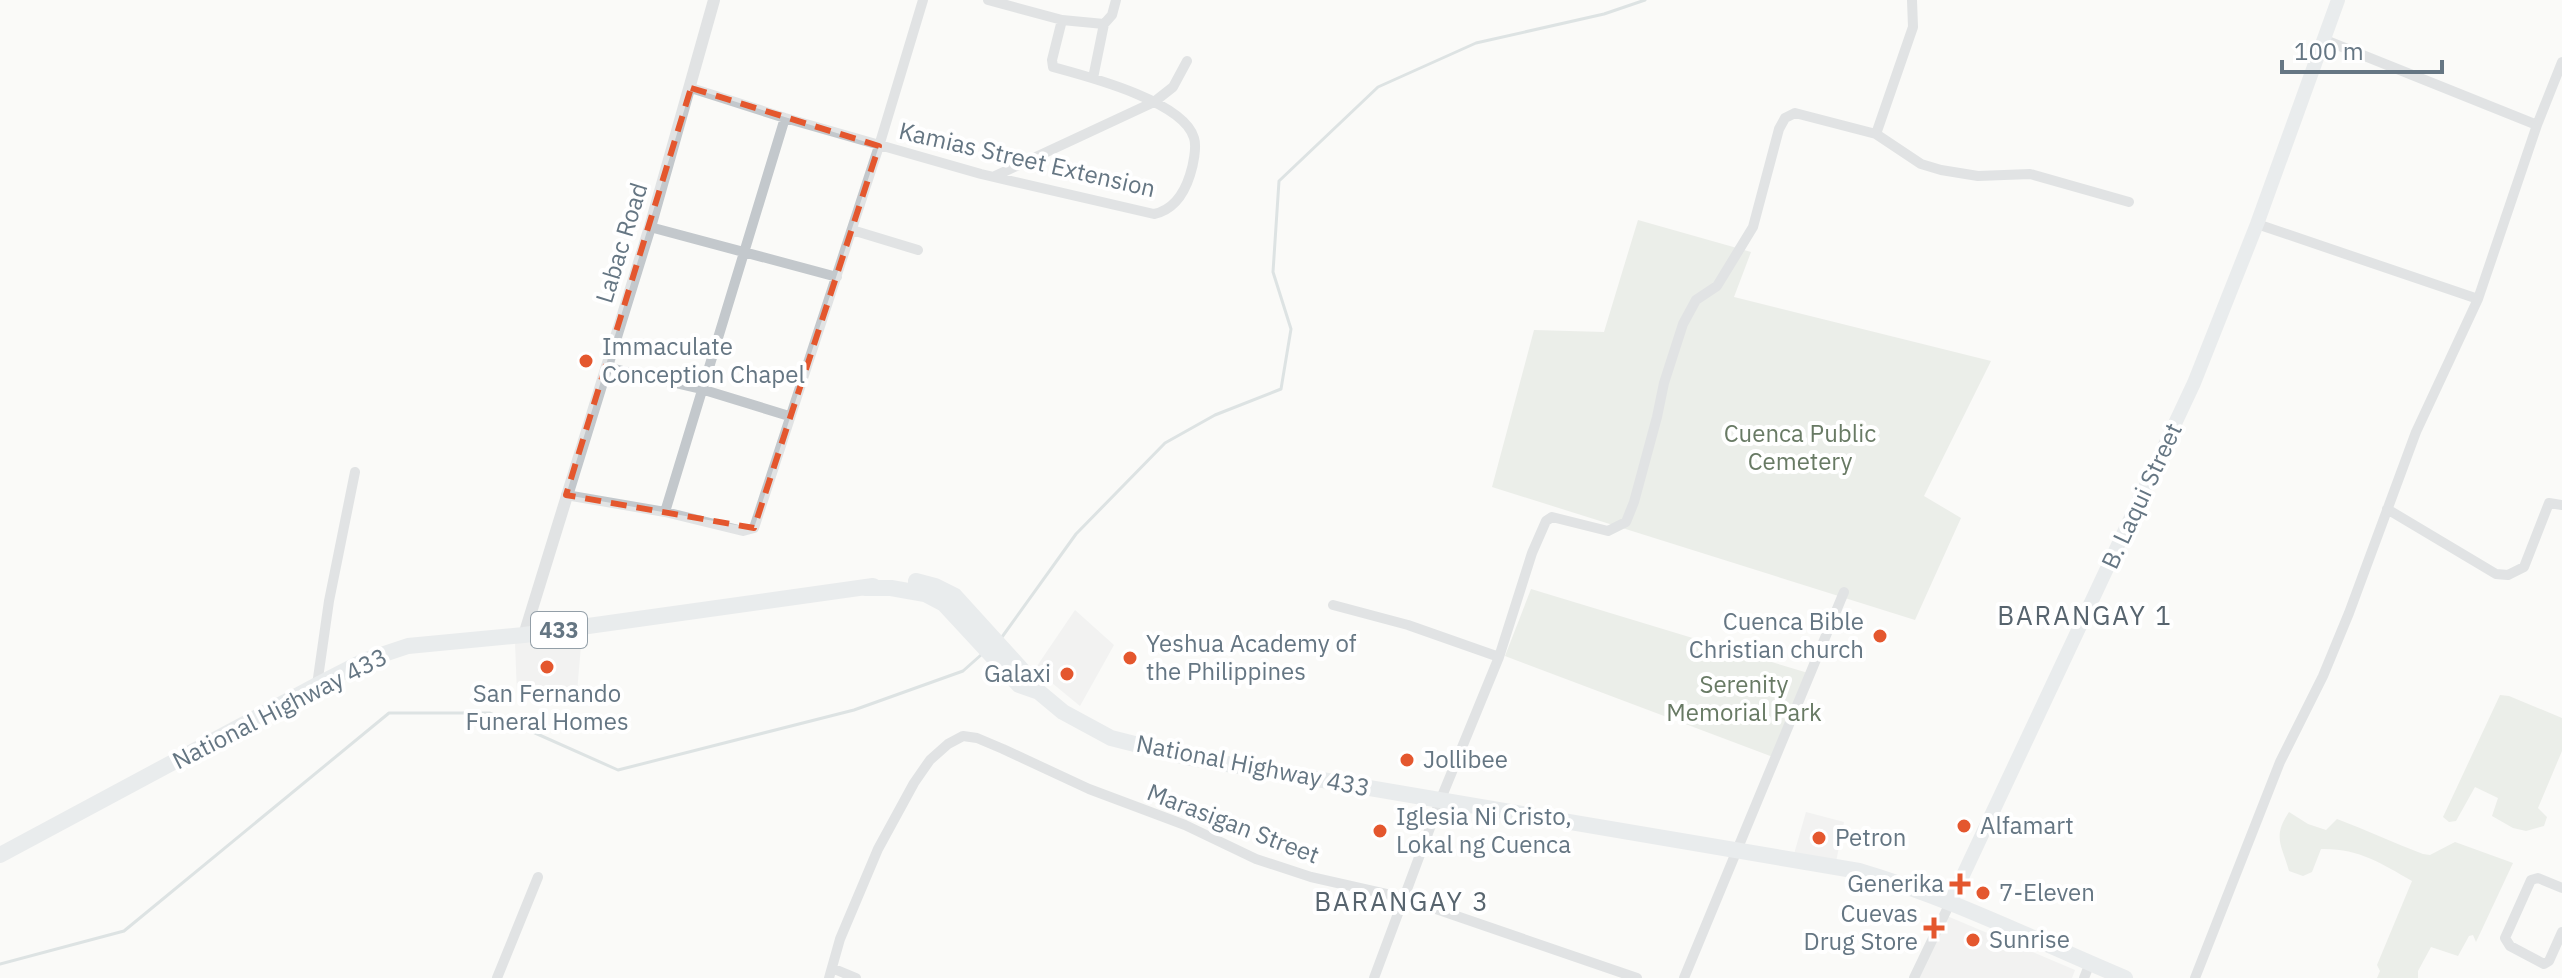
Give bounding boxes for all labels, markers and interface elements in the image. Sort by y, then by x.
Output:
scale bar [2282,24,2442,74]
text: 100 m [2294,35,2364,67]
street label: Kamias Street Extension [896,114,1159,204]
street label: Labac Road [588,179,655,307]
place label: Immaculate Conception Chapel [602,330,805,390]
marker: Immaculate Conception Chapel [577,352,595,370]
park label: Cuenca Public Cemetery [1724,417,1876,477]
street label: B. Laqui Street [2093,418,2189,574]
district label: BARANGAY 1 [1997,598,2173,632]
place label: Cuenca Bible Christian church [1689,605,1864,665]
road number: 433 [531,612,587,648]
place label: Yeshua Academy of the Philippines [1146,627,1357,687]
marker: Cuenca Bible Christian church [1871,627,1889,645]
street label: National Highway 433 [167,640,392,776]
marker: Yeshua Academy of the Philippines [1121,649,1139,667]
place label: Galaxi [984,657,1051,689]
marker: San Fernando Funeral Homes [538,658,556,676]
marker: Galaxi [1058,665,1076,683]
park label: Serenity Memorial Park [1666,668,1822,728]
place label: San Fernando Funeral Homes [465,677,629,737]
street label: National Highway 433 [1134,727,1373,803]
place label: Jollibee [1423,743,1508,775]
marker: Jollibee [1398,751,1416,769]
street label: Marasigan Street [1143,776,1324,871]
place label: Iglesia Ni Cristo, Lokal ng Cuenca [1396,800,1572,860]
place label: Alfamart [1980,809,2074,841]
marker: Alfamart [1955,817,1973,835]
place label: Petron [1835,821,1906,853]
marker: Iglesia Ni Cristo, Lokal ng Cuenca [1371,822,1389,840]
marker: Petron [1810,829,1828,847]
place label: Generika [1847,867,1944,899]
marker: Generika [1951,875,1969,893]
place label: 7-Eleven [1999,876,2095,908]
district label: BARANGAY 3 [1314,884,1490,918]
marker: 7-Eleven [1974,884,1992,902]
place label: Cuevas Drug Store [1804,897,1918,957]
marker: Cuevas Drug Store [1925,919,1943,937]
place label: Sunrise [1989,923,2070,955]
marker: Sunrise [1964,931,1982,949]

